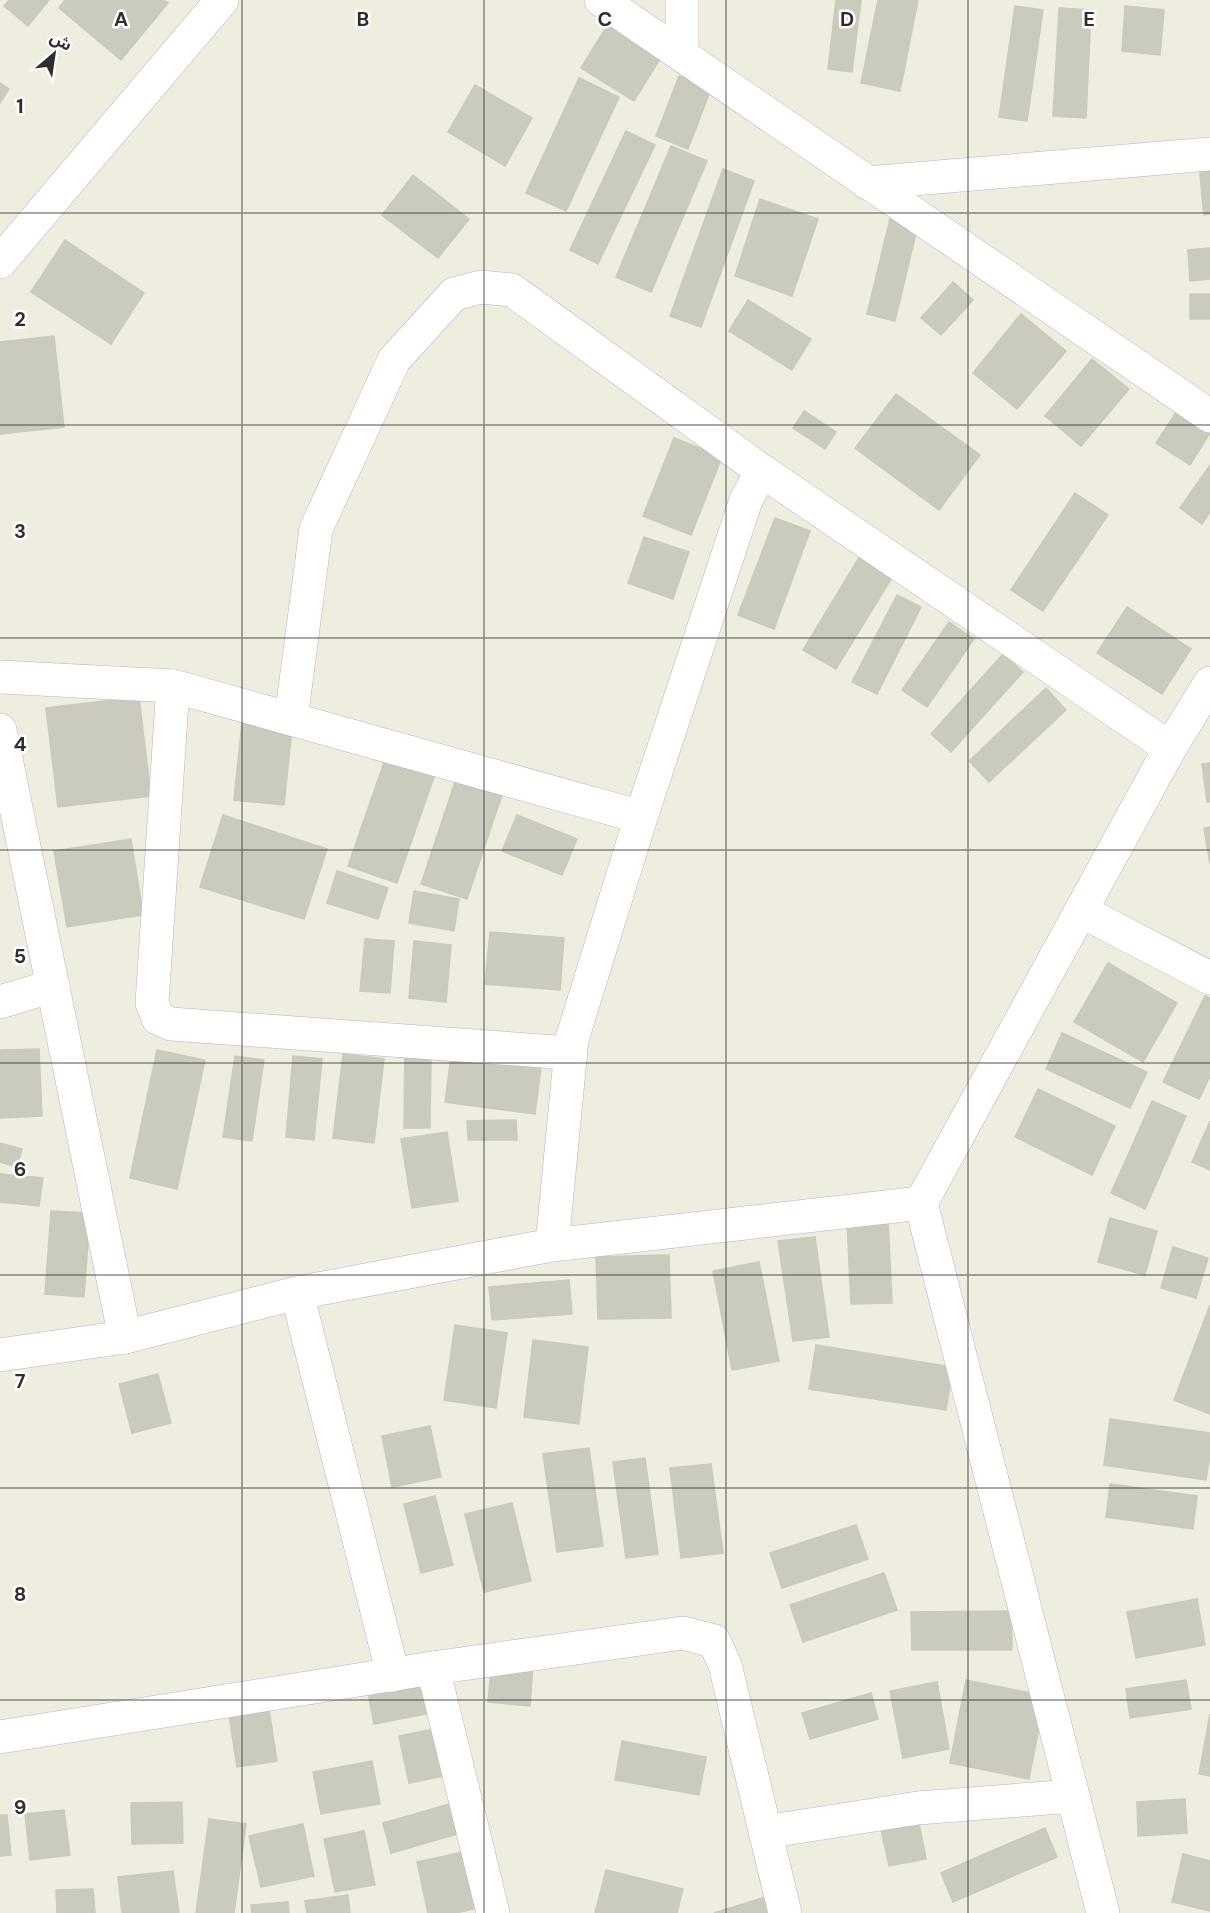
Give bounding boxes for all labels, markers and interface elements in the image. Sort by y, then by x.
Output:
text: A [114,6,128,32]
text: B [357,6,369,32]
text: C [598,6,612,32]
text: D [840,6,854,32]
text: E [1083,6,1095,32]
north arrow [24,24,84,84]
text: ش [46,27,76,56]
text: 1 [16,93,24,119]
text: 2 [14,306,26,332]
text: 3 [14,518,26,544]
text: 4 [14,731,27,757]
text: 5 [14,943,26,969]
text: 6 [14,1156,26,1182]
text: 7 [15,1368,26,1394]
text: 8 [14,1581,26,1607]
text: 9 [14,1794,26,1820]

